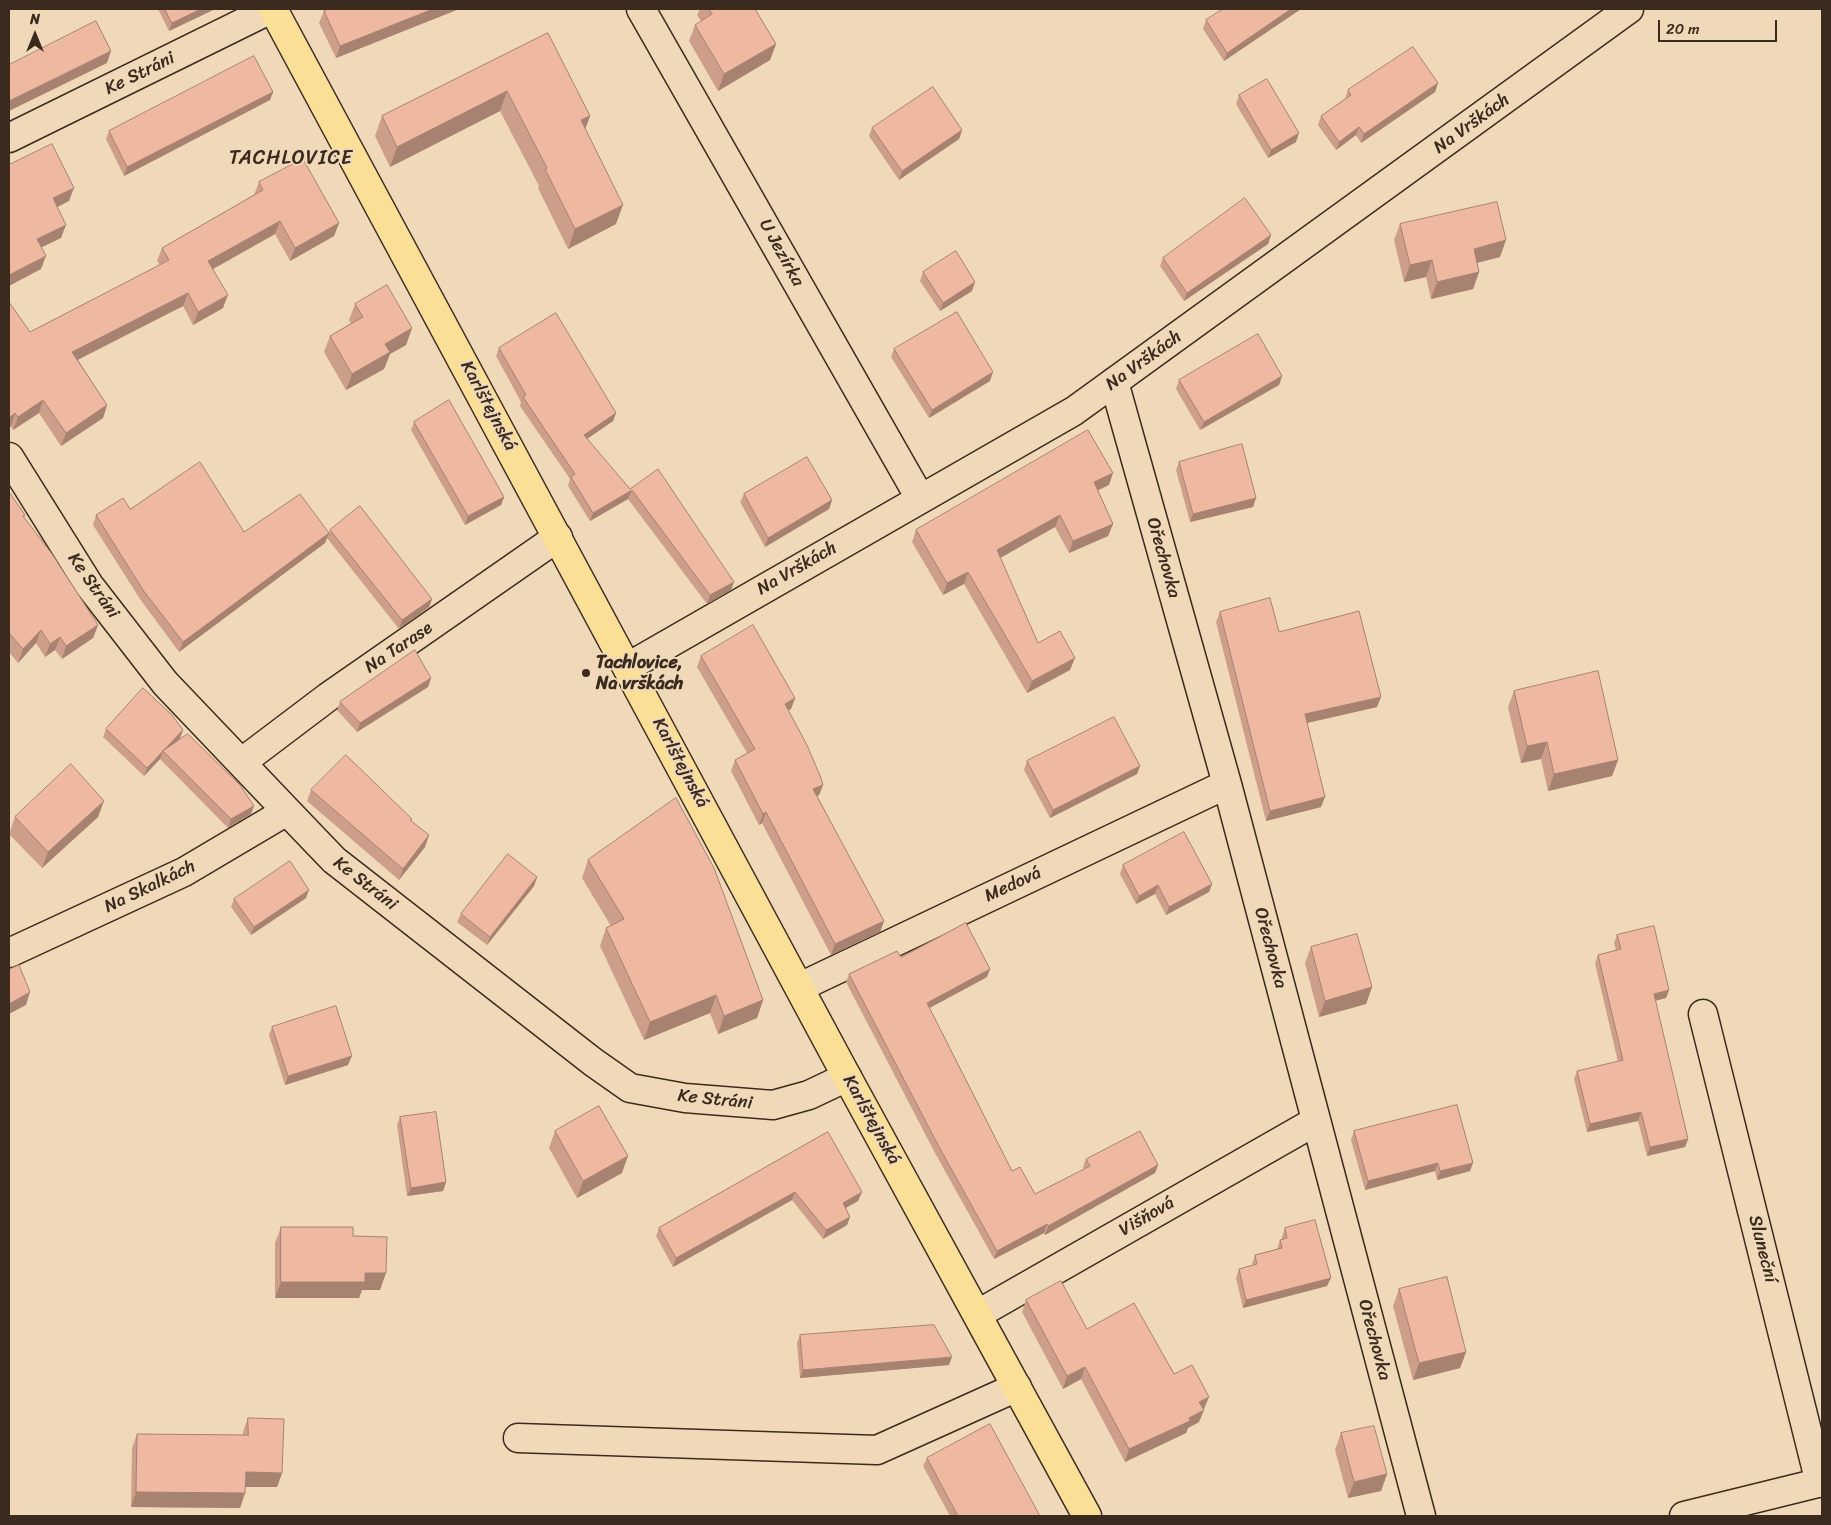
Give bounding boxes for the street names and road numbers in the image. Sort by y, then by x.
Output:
street label: Ke Stráni [101,48,179,100]
street label: Na Vrškách [1430,89,1514,159]
street label: U Jezírka [754,215,808,291]
street label: Na Vrškách [1102,326,1186,396]
street label: Karlštejnská [455,357,521,455]
street label: Ořechovka [1141,515,1185,601]
street label: Na Vrškách [753,538,841,600]
street label: Ke Stráni [63,549,123,623]
street label: Na Tarase [361,618,437,678]
street label: Karlštejnská [647,714,713,812]
street label: Ke Stráni [329,852,401,916]
street label: Na Skalkách [101,856,199,918]
street label: Medová [981,863,1045,907]
street label: Ořechovka [1249,905,1291,991]
street label: Karlštejnská [838,1072,904,1168]
street label: Ke Stráni [676,1085,754,1115]
street label: Višňová [1116,1193,1178,1241]
street label: Sluneční [1743,1213,1781,1285]
street label: Ořechovka [1353,1297,1395,1383]

